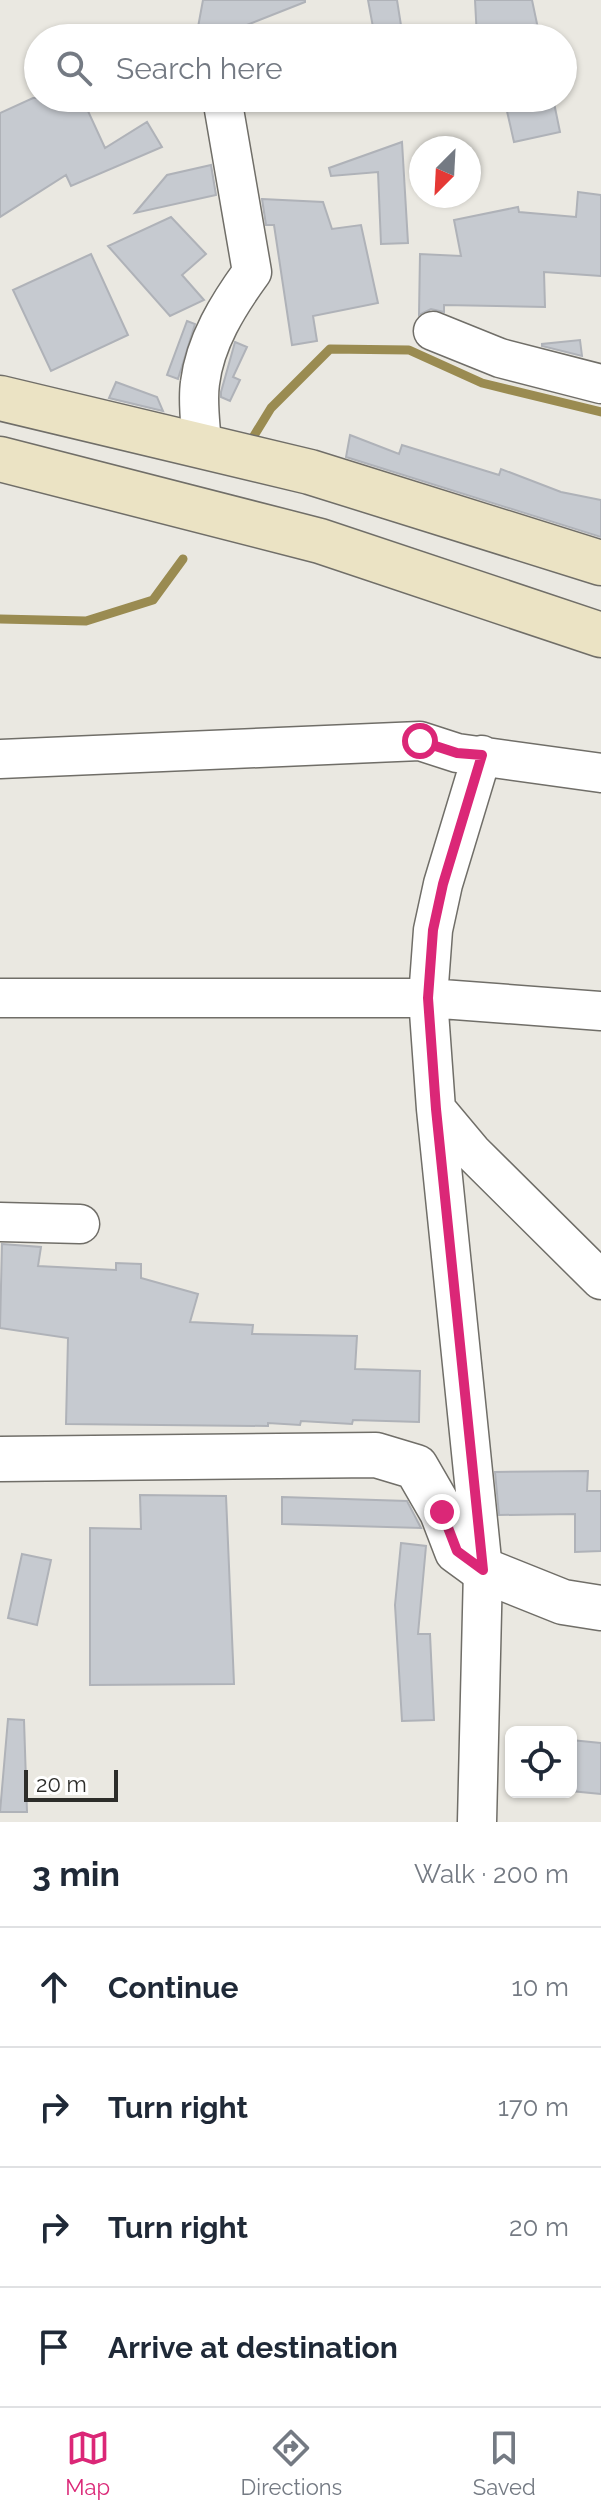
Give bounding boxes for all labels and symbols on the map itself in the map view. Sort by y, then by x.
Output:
north arrow [409,136,481,208]
route start [402,723,438,759]
route end [424,1494,460,1530]
scale bar [24,1766,118,1802]

